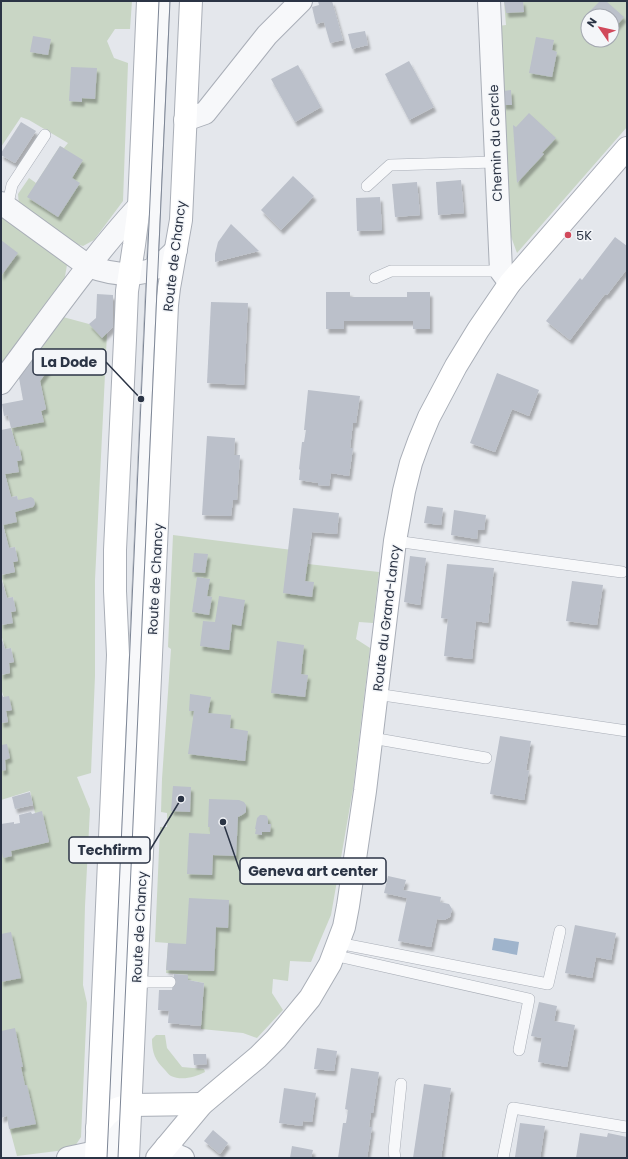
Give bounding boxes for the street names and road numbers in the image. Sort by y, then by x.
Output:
street label: Chemin du Cercle [484,84,507,202]
street label: Route de Chancy [158,199,191,313]
street label: Route de Chancy [143,522,168,635]
street label: Route du Grand-Lancy [368,543,405,692]
street label: Route de Chancy [127,870,152,983]

